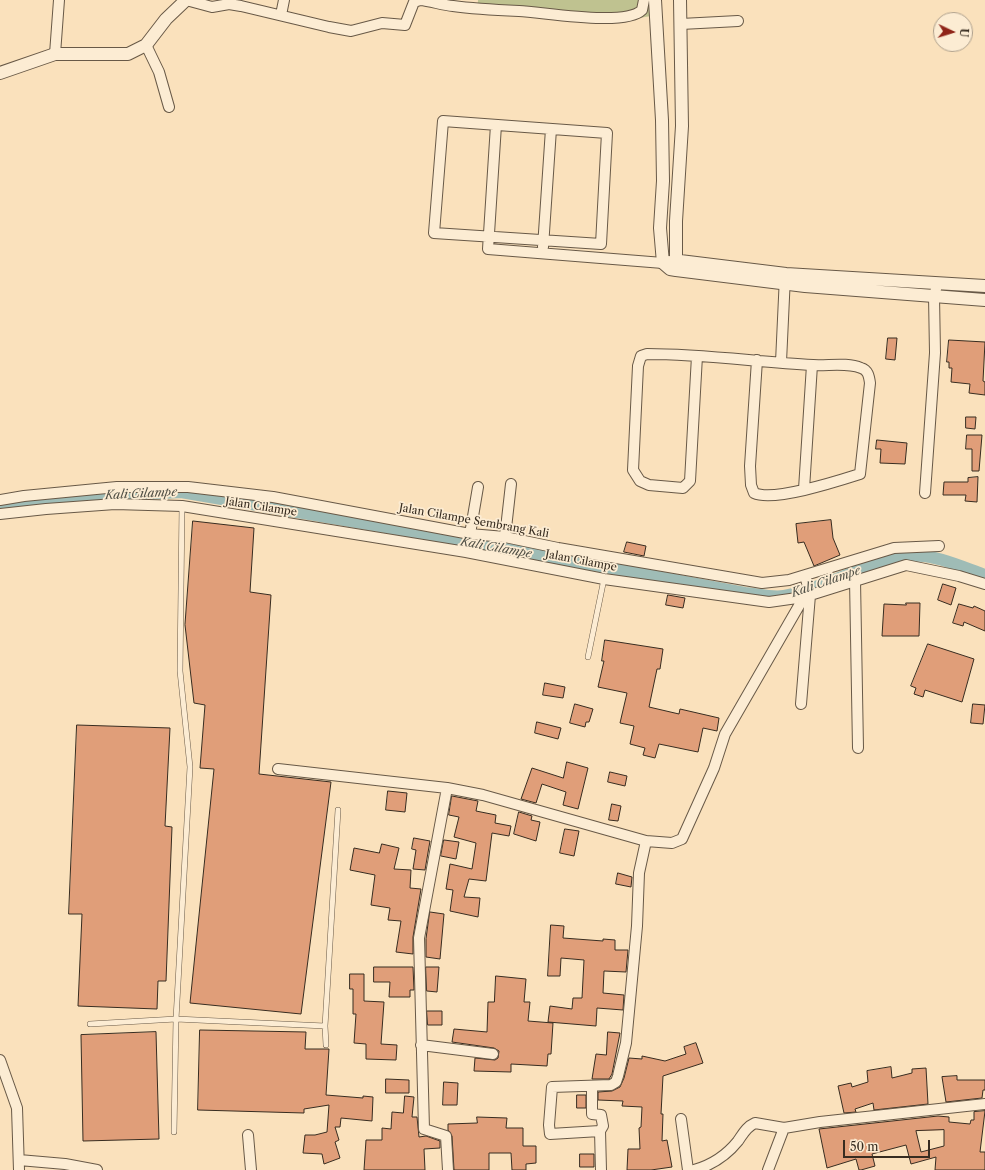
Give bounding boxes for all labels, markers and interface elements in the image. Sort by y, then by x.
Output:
north arrow [933,12,973,52]
text: U [957,28,971,38]
water label: Kali Cilampe [105,485,177,503]
street label: Jalan Cilampe [224,495,298,519]
street label: Jalan Cilampe Sembrang Kali [398,501,550,541]
water label: Kali Cilampe [459,535,533,561]
street label: Jalan Cilampe [544,548,618,574]
water label: Kali Cilampe [790,563,862,601]
scale bar [845,1132,932,1158]
text: 50 m [850,1139,879,1154]

